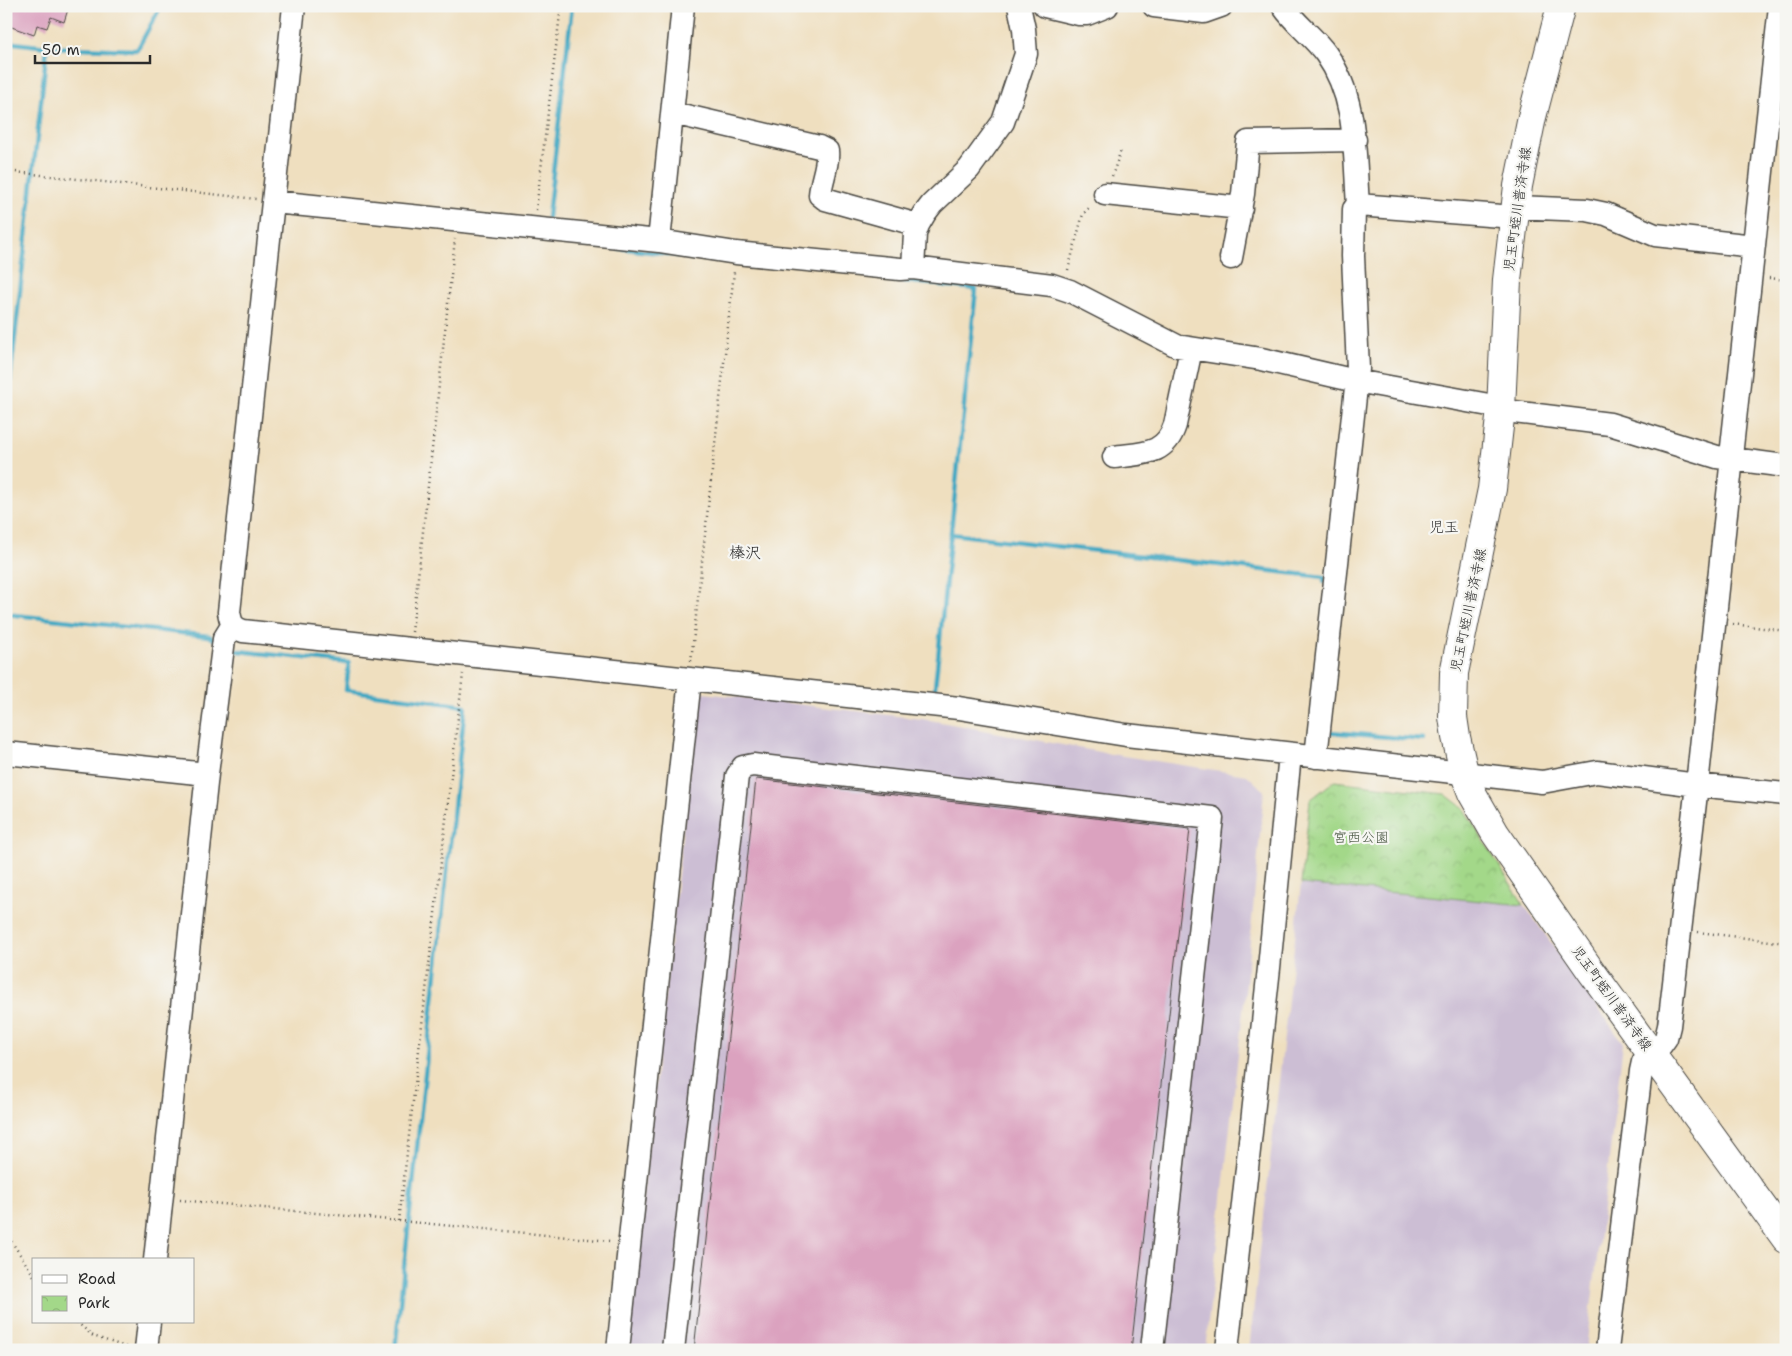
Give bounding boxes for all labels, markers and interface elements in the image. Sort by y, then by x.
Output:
scale bar [35,32,150,64]
text: 50 m [42,40,80,60]
street label: 児玉町蛭川普済寺線 [1499,145,1535,273]
district label: 児玉 [1429,517,1459,537]
district label: 榛沢 [729,542,761,563]
street label: 児玉町蛭川普済寺線 [1446,547,1490,673]
park label: 宮西公園 [1333,828,1389,846]
street label: 児玉町蛭川普済寺線 [1568,942,1656,1054]
legend [32,1258,195,1324]
text: Road [78,1269,116,1289]
text: Park [78,1293,110,1313]

